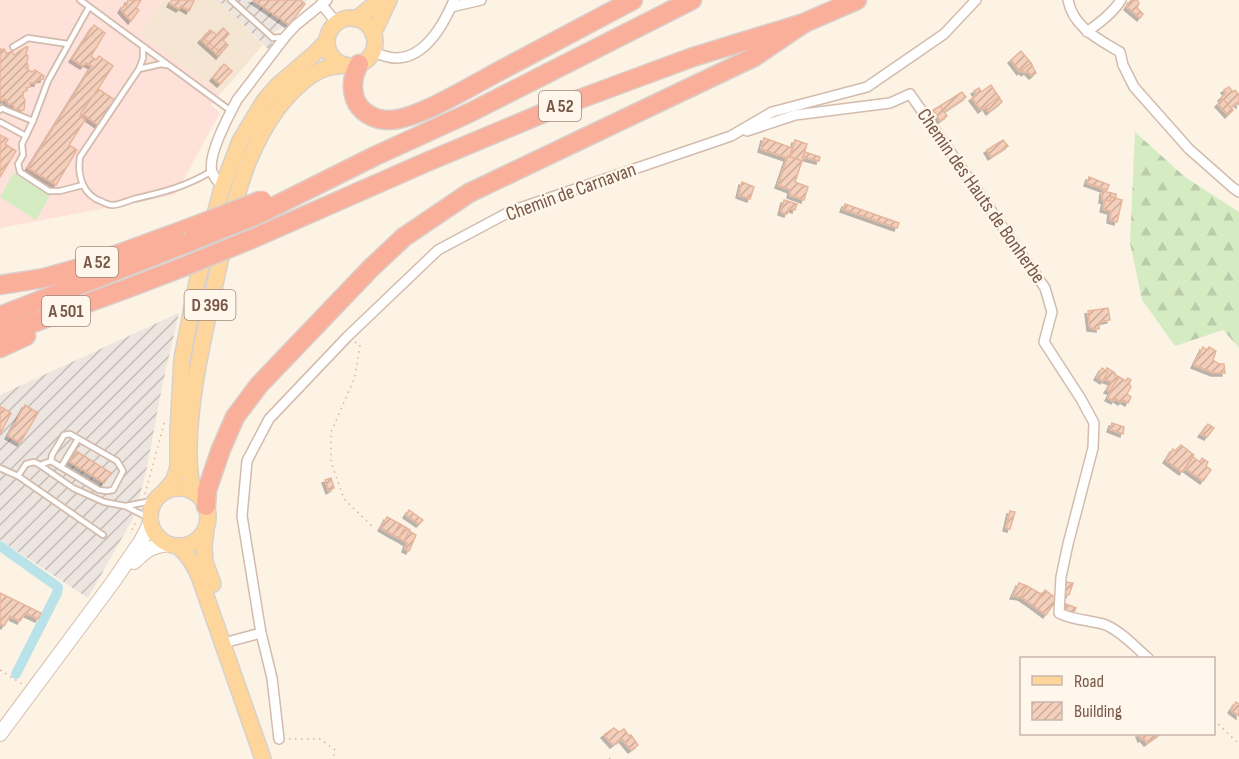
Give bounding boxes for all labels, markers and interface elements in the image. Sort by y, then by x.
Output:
road number: A 52 [539,91,581,121]
street label: Chemin des Hauts de Bonherbe [912,104,1050,288]
street label: Chemin de Carnavan [503,157,639,227]
road number: A 52 [76,247,118,277]
road number: D 396 [184,290,236,320]
road number: A 501 [42,296,90,326]
legend [1020,657,1215,735]
text: Road [1074,671,1104,692]
text: Building [1074,701,1122,722]

